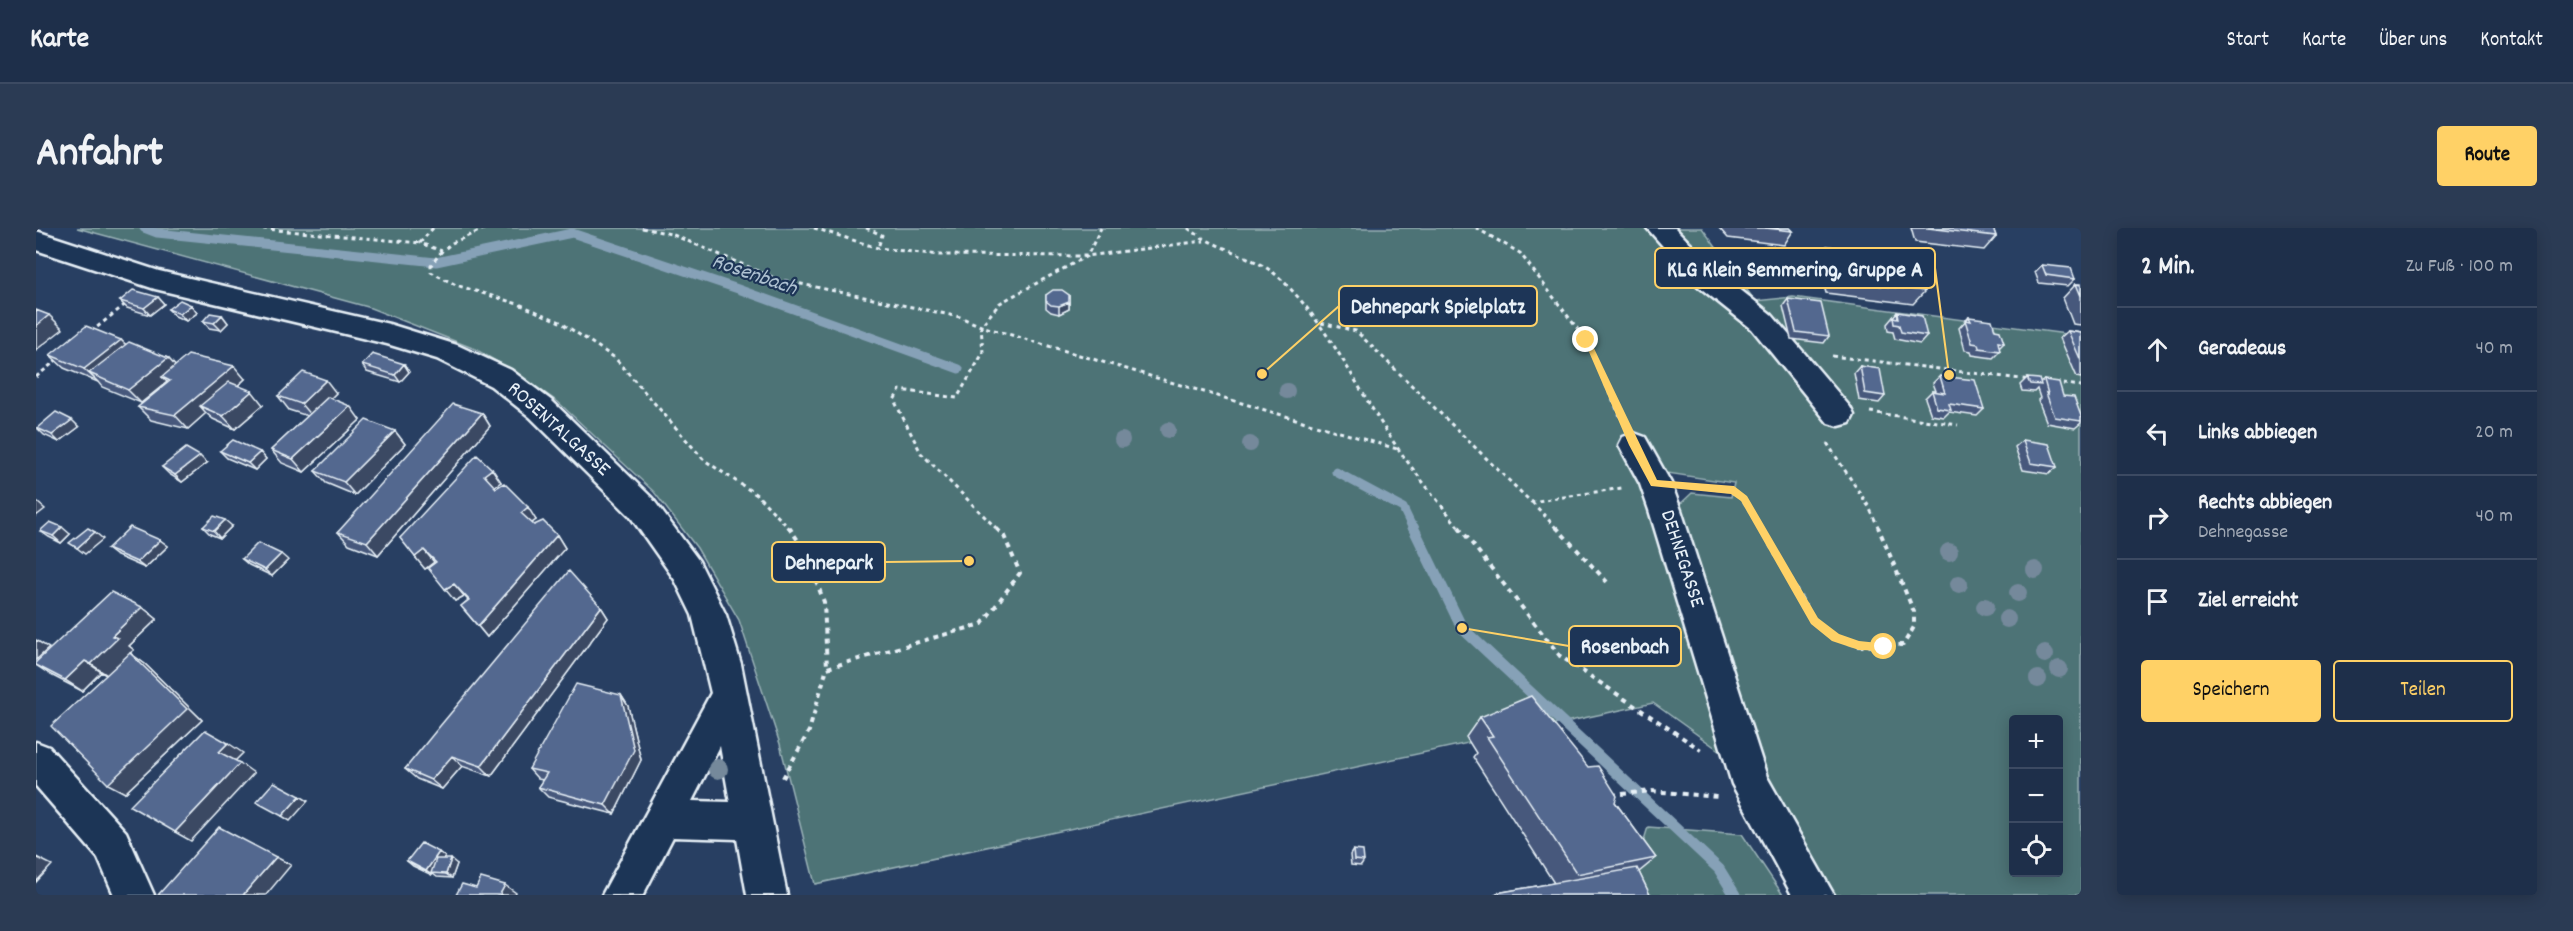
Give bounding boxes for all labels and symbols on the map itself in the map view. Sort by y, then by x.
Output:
water label: Rosenbach [707,247,802,305]
callout: KLG Klein Semmering, Gruppe A [1655,248,1935,288]
text: KLG Klein Semmering, Gruppe A [1667,256,1923,287]
callout: Dehnepark Spielplatz [1339,286,1537,326]
text: Dehnepark Spielplatz [1351,293,1526,324]
route end [1572,326,1598,352]
street label: ROSENTALGASSE [500,375,617,485]
street label: DEHNEGASSE [1651,506,1711,612]
callout: Dehnepark [772,542,885,582]
text: Dehnepark [785,549,873,580]
callout: Rosenbach [1569,626,1681,666]
text: Rosenbach [1581,633,1669,664]
route start [1870,633,1896,659]

